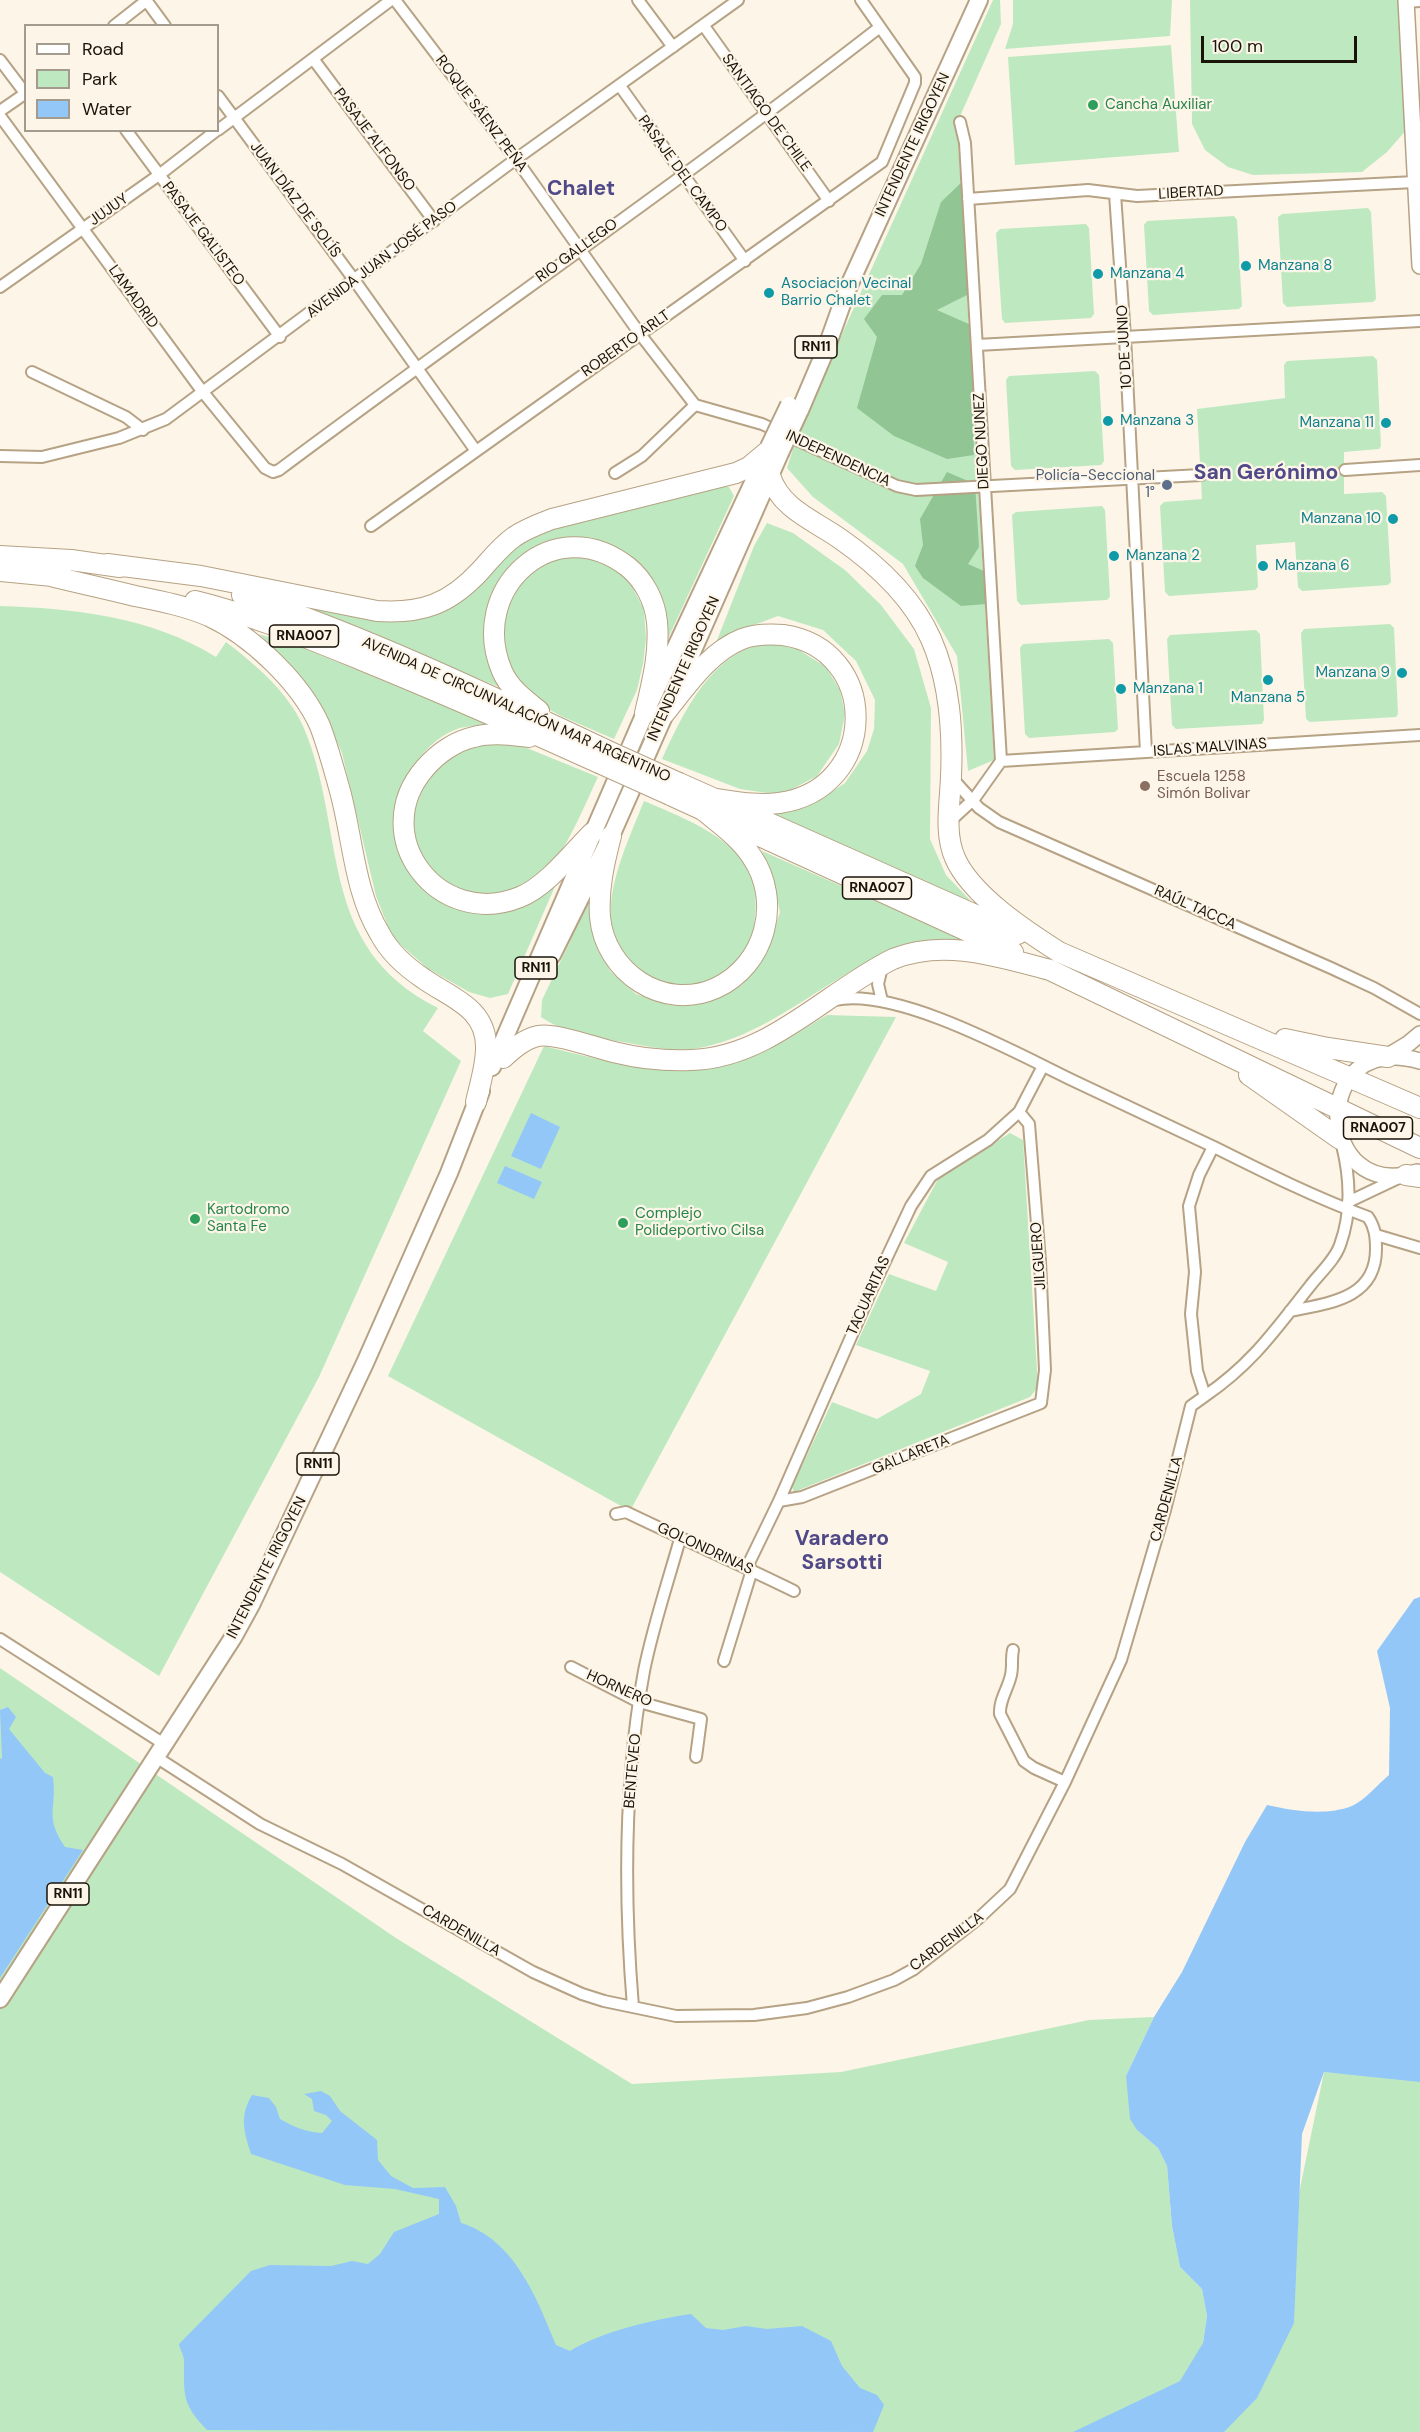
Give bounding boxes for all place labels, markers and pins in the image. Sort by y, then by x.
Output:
place label: Cancha Auxiliar [1105,96,1212,114]
marker: Cancha Auxiliar [1086,98,1100,112]
place label: Manzana 8 [1258,257,1332,275]
marker: Manzana 8 [1239,259,1253,273]
place label: Manzana 4 [1110,265,1184,283]
marker: Manzana 4 [1091,267,1105,281]
place label: Asociacion Vecinal Barrio Chalet [781,275,911,310]
marker: Asociacion Vecinal Barrio Chalet [762,286,776,300]
place label: Manzana 3 [1120,412,1194,430]
marker: Manzana 3 [1101,414,1115,428]
place label: Manzana 11 [1299,414,1374,432]
marker: Manzana 11 [1379,416,1393,430]
place label: Policía-Seccional 1° [1036,467,1155,502]
marker: Policía-Seccional 1° [1160,478,1174,492]
place label: Manzana 10 [1301,510,1381,528]
marker: Manzana 10 [1386,512,1400,526]
place label: Manzana 2 [1126,547,1200,565]
marker: Manzana 2 [1107,549,1121,563]
place label: Manzana 6 [1275,557,1350,575]
marker: Manzana 6 [1256,559,1270,573]
place label: Manzana 9 [1315,664,1390,682]
marker: Manzana 9 [1395,666,1409,680]
marker: Manzana 5 [1261,673,1275,687]
place label: Manzana 1 [1133,680,1203,698]
marker: Manzana 1 [1114,682,1128,696]
place label: Manzana 5 [1231,689,1305,707]
place label: Escuela 1258 Simón Bolivar [1157,768,1250,803]
marker: Escuela 1258 Simón Bolivar [1138,779,1152,793]
place label: Kartodromo Santa Fe [207,1201,290,1236]
place label: Complejo Polideportivo Cilsa [635,1205,764,1240]
marker: Kartodromo Santa Fe [188,1212,202,1226]
marker: Complejo Polideportivo Cilsa [616,1216,630,1230]

